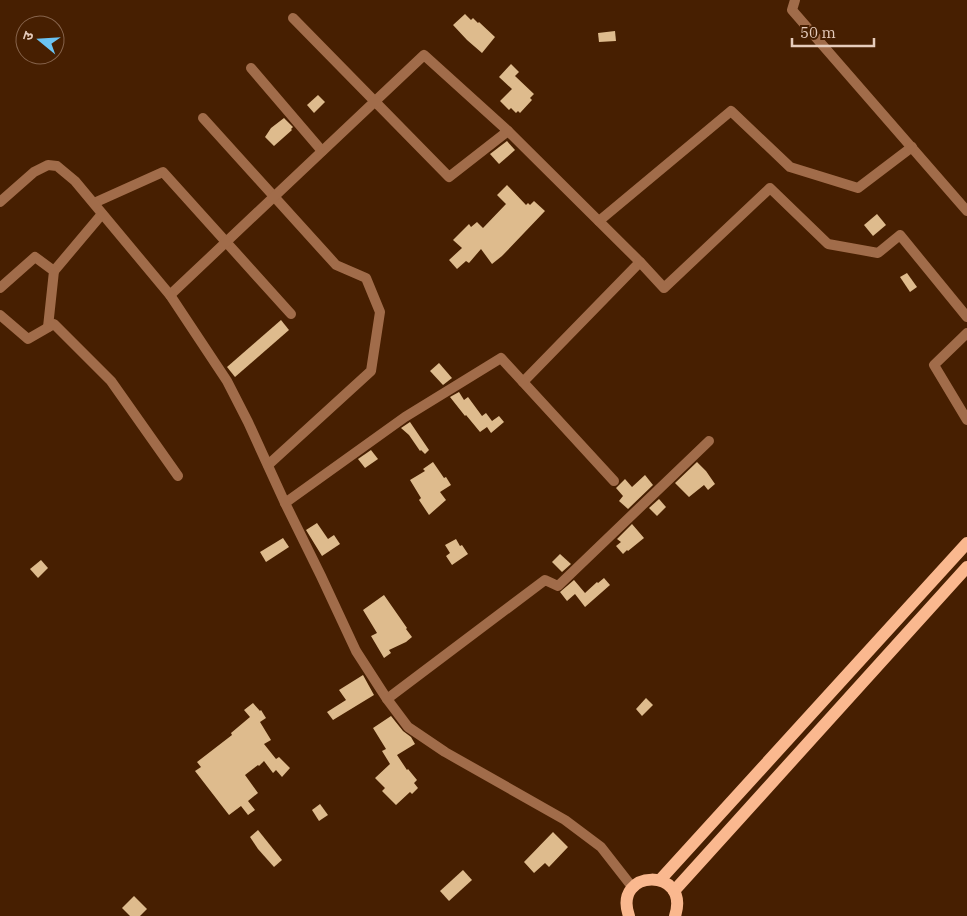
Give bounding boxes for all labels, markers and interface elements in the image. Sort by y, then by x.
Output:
north arrow [15,15,65,65]
scale bar [792,15,874,47]
text: 50 m [800,23,836,42]
text: उ [18,29,38,43]

